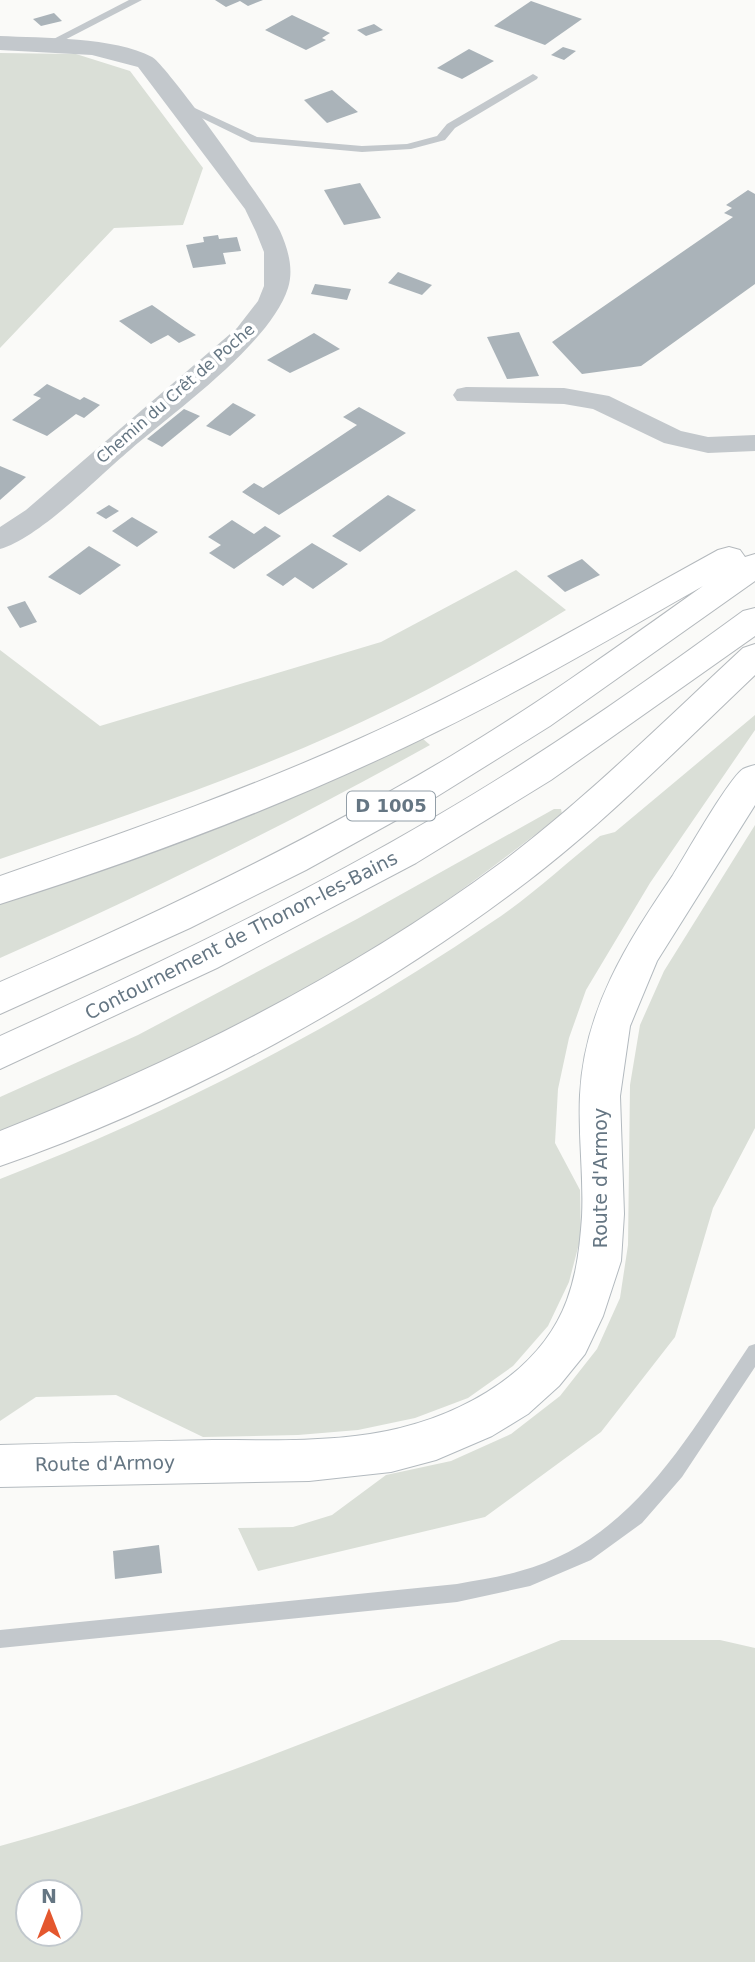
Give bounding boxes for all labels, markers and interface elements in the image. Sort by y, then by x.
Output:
street label: Chemin du Crêt de Poche [92,320,258,467]
road number: D 1005 [347,792,435,820]
street label: Contournement de Thonon-les-Bains [81,846,401,1024]
street label: Route d'Armoy [589,1108,611,1248]
street label: Route d'Armoy [35,1451,175,1475]
north arrow [14,1878,84,1948]
text: N [41,1885,57,1907]

